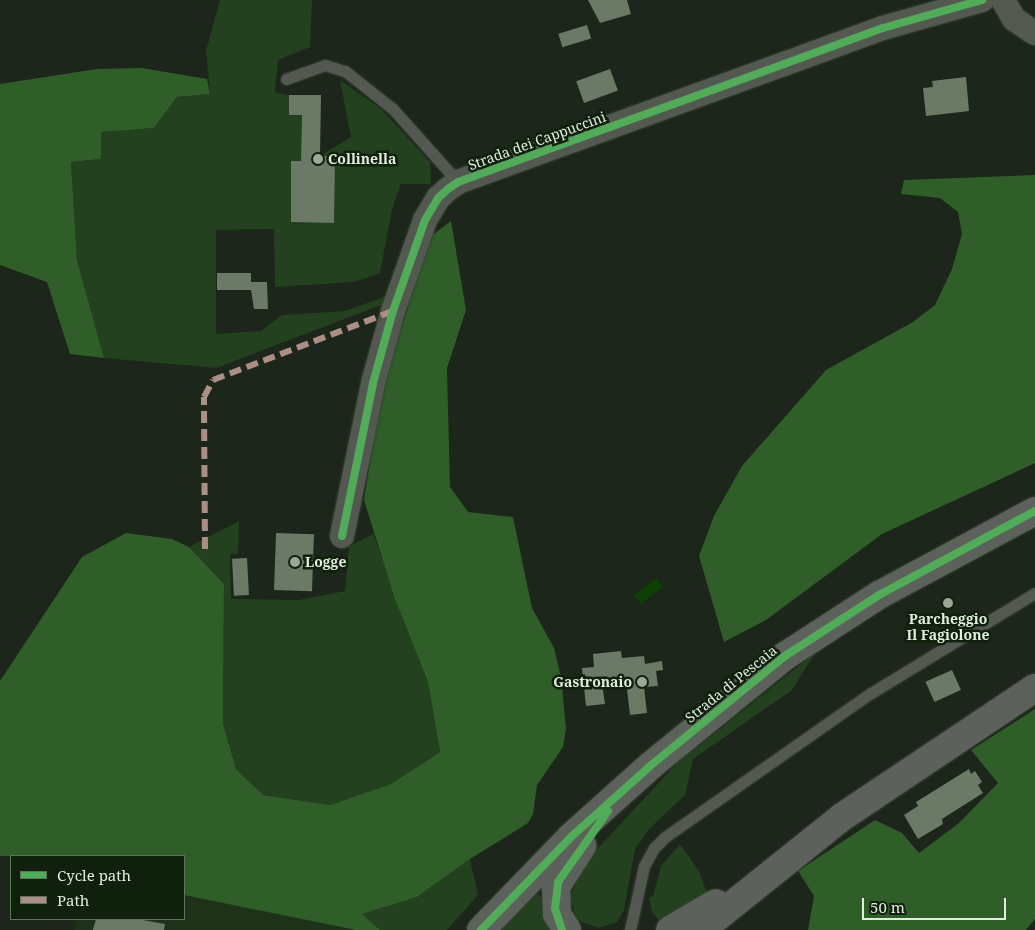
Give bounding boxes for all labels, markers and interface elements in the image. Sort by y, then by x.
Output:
street label: Strada dei Cappuccini [466,108,608,174]
place label: Collinella [328,151,396,167]
marker: Collinella [312,153,324,165]
place label: Logge [305,554,346,570]
marker: Logge [289,556,301,568]
marker: Parcheggio Il Fagiolone [942,597,954,609]
place label: Parcheggio Il Fagiolone [907,611,989,644]
street label: Strada di Pescaia [682,642,780,726]
place label: Gastronaio [553,674,632,690]
marker: Gastronaio [636,676,648,688]
legend [10,855,185,920]
text: Cycle path [57,865,131,885]
scale bar [865,888,1009,920]
text: Path [57,890,89,910]
text: 50 m [870,897,905,917]

